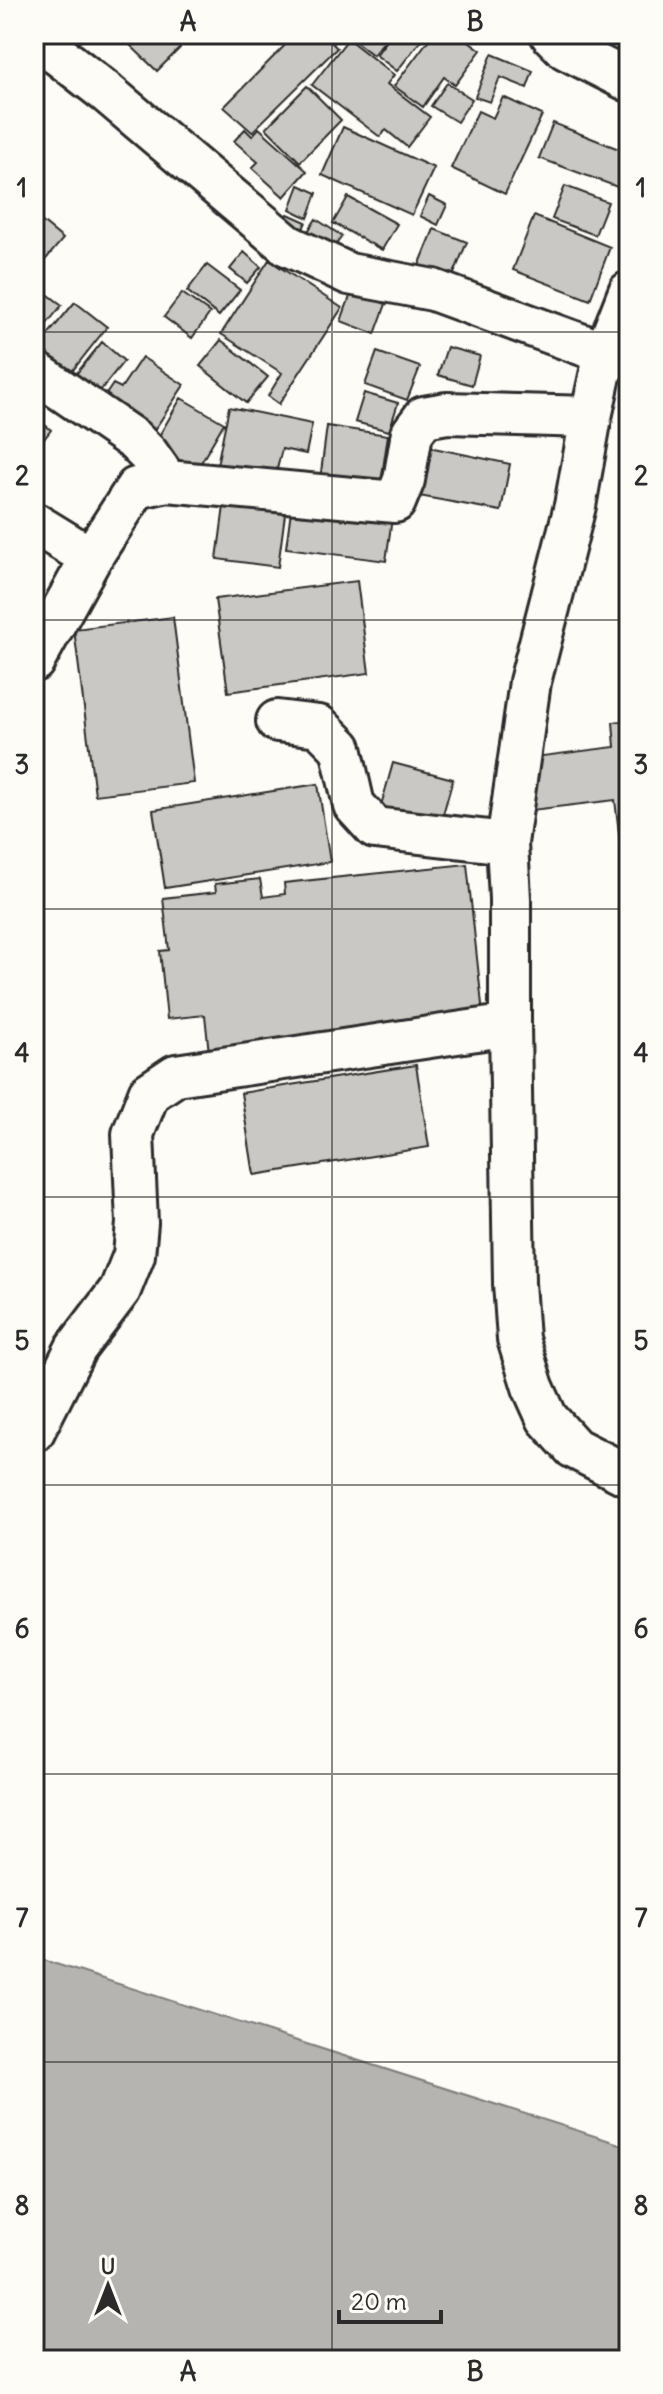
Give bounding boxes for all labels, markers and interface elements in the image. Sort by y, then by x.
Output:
text: A [180,5,197,38]
text: B [466,5,484,38]
text: 1 [17,171,27,204]
text: 1 [636,171,646,204]
text: 2 [15,459,29,492]
text: 2 [634,459,648,492]
text: 3 [15,748,29,781]
text: 3 [634,748,648,781]
text: 4 [14,1036,30,1069]
text: 4 [633,1036,649,1069]
text: 5 [15,1324,30,1357]
text: 5 [634,1324,649,1357]
text: 6 [14,1612,30,1645]
text: 6 [633,1612,649,1645]
text: 7 [16,1901,29,1934]
text: 7 [635,1901,648,1934]
text: 8 [15,2189,29,2222]
text: 8 [634,2189,648,2222]
north arrow [68,2246,148,2326]
text: U [100,2252,116,2280]
scale bar [339,2274,441,2324]
text: 20 m [351,2286,407,2316]
text: A [180,2355,197,2388]
text: B [466,2355,484,2388]

